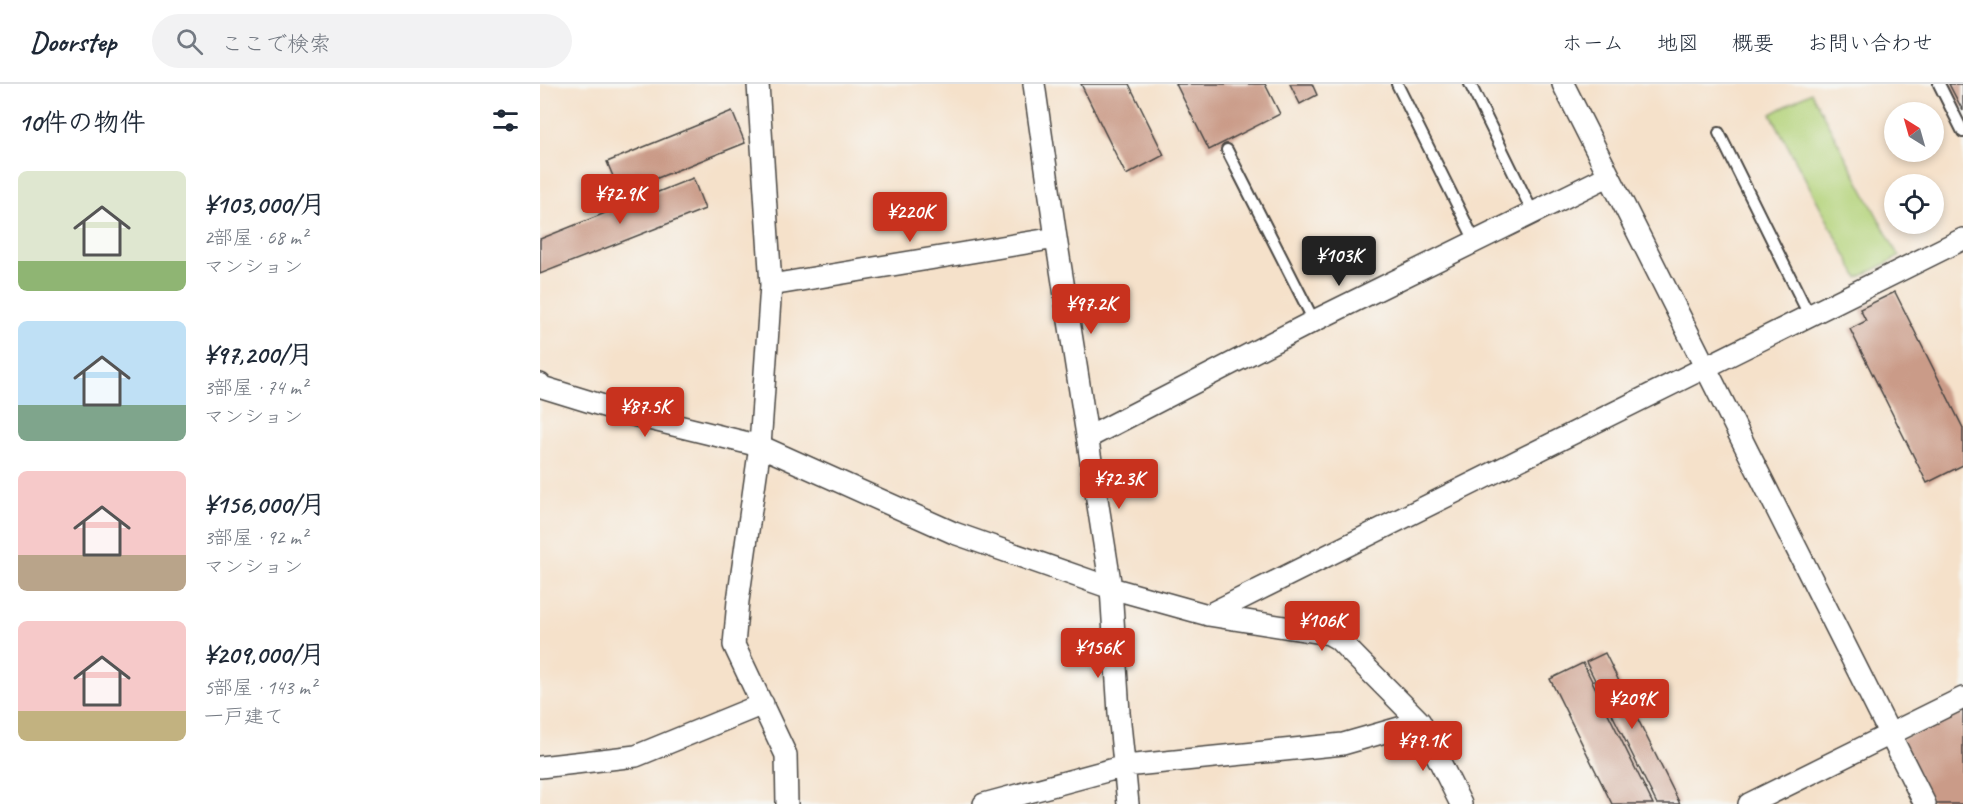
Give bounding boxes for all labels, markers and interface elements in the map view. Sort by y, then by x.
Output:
search box [152,14,572,68]
text: Doorstep [30,24,116,59]
icon: search [173,25,206,58]
text: ここで検索 [221,30,331,58]
text: ホーム [1562,30,1624,56]
text: 地図 [1657,30,1699,56]
text: 概要 [1732,30,1774,56]
text: お問い合わせ [1807,30,1933,56]
north arrow [1884,102,1944,162]
map controls [1884,102,1944,234]
icon: filters [489,104,522,137]
text: 10件の物件 [18,106,145,139]
pin: ¥72.9K [571,174,669,225]
button: locate [1884,174,1944,234]
text: ¥72.9K [595,181,645,206]
text: ¥103,000/月 [204,188,326,221]
pin: ¥220K [868,192,952,243]
icon: home [66,195,138,267]
text: ¥220K [887,199,933,224]
text: 2部屋 · 68 m² [204,225,307,250]
pin: ¥103K [1297,236,1381,287]
text: ¥103K [1316,243,1362,268]
text: マンション [204,254,303,279]
pin: ¥97.2K [1042,284,1140,335]
text: ¥97.2K [1066,291,1116,316]
text: ¥97,200/月 [204,338,314,371]
icon: home [66,345,138,417]
text: 3部屋 · 74 m² [204,375,307,400]
pin: ¥87.5K [596,387,694,438]
text: ¥87.5K [620,394,670,419]
text: マンション [204,404,303,429]
pin: ¥72.3K [1070,459,1168,510]
text: ¥72.3K [1094,466,1144,491]
text: ¥156,000/月 [204,488,326,521]
icon: home [66,495,138,567]
text: 3部屋 · 92 m² [204,525,307,550]
text: マンション [204,554,303,579]
pin: ¥106K [1280,601,1364,652]
text: ¥106K [1299,608,1345,633]
pin: ¥156K [1056,628,1140,679]
text: ¥156K [1075,635,1121,660]
text: ¥209,000/月 [204,638,325,671]
icon: home [66,645,138,717]
text: 5部屋 · 143 m² [204,675,316,700]
pin: ¥209K [1590,679,1674,730]
text: ¥209K [1609,686,1655,711]
text: 一戸建て [204,704,284,729]
pin: ¥79.1K [1374,721,1472,772]
text: ¥79.1K [1398,728,1448,753]

